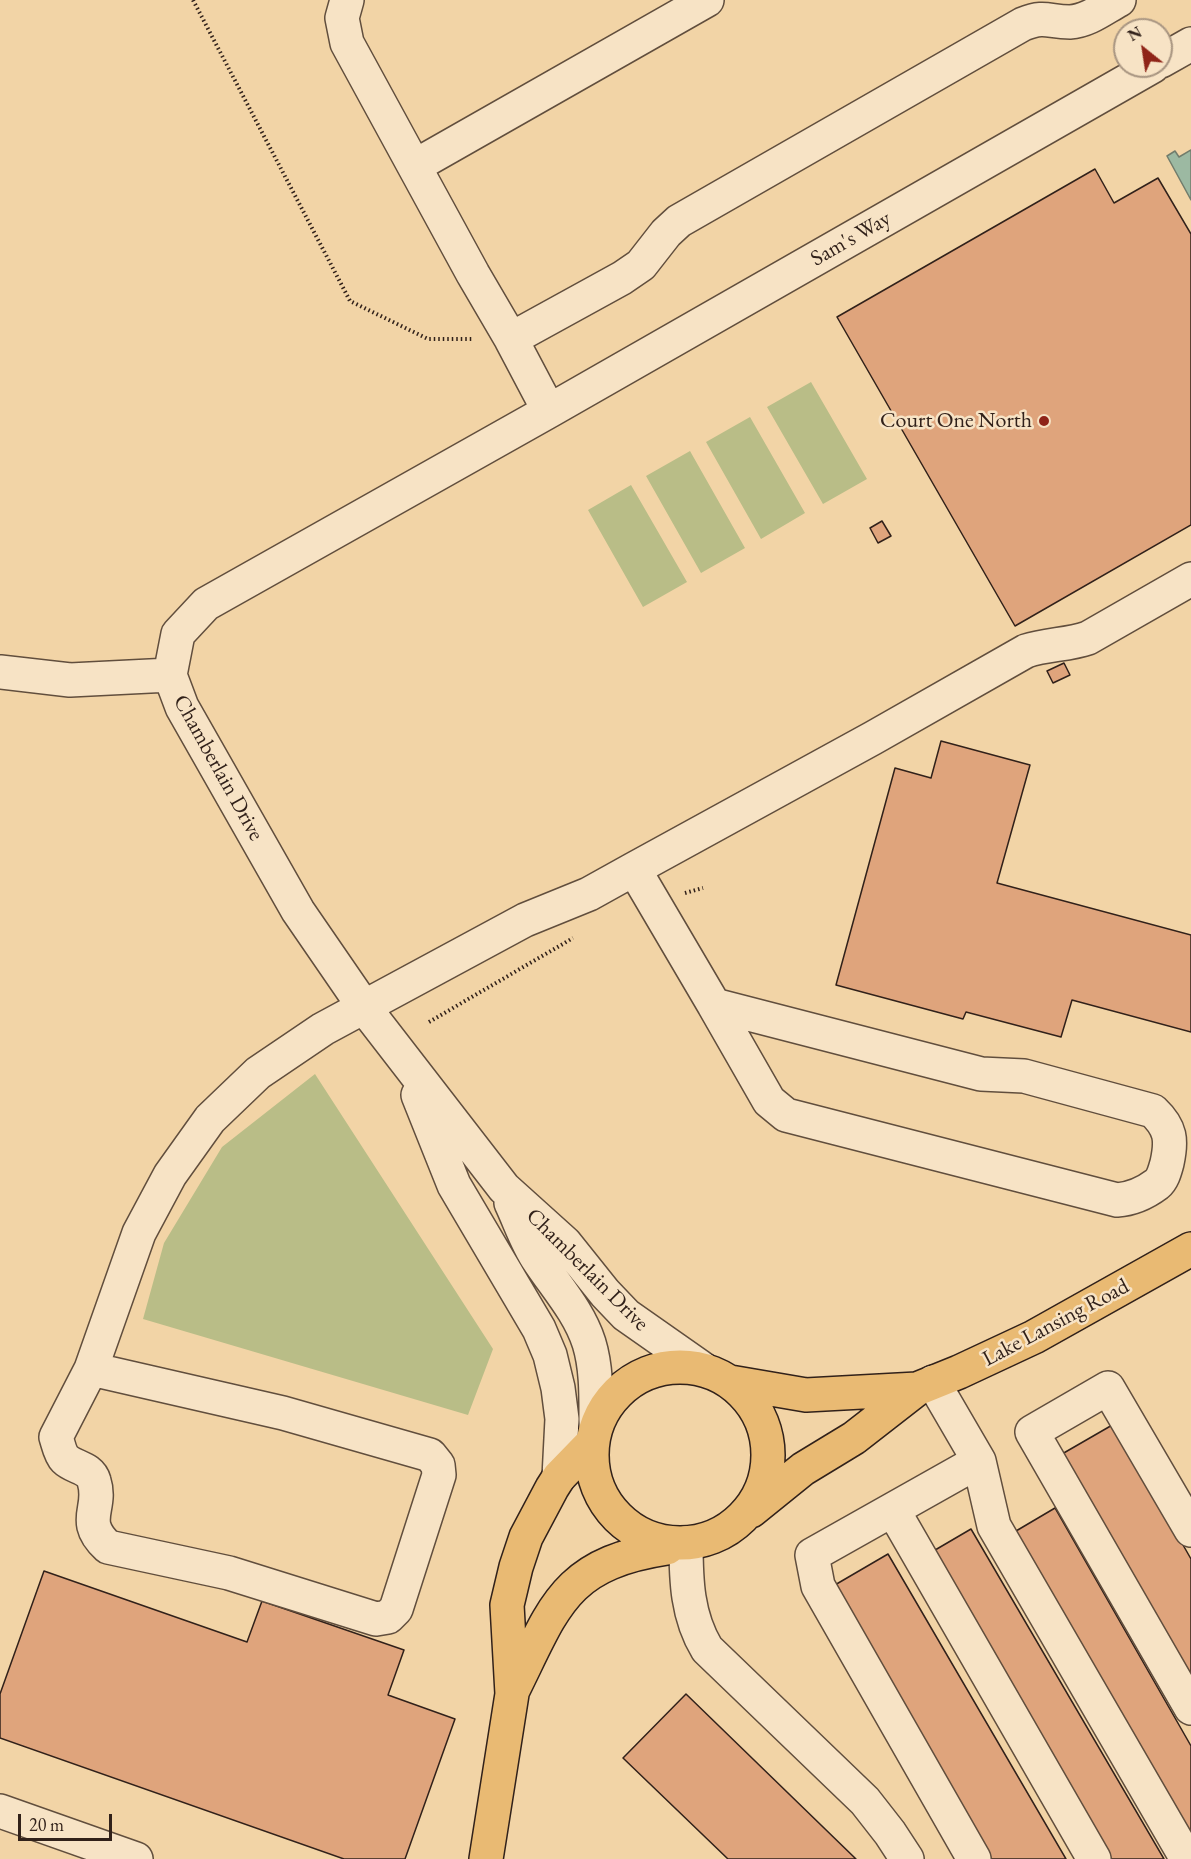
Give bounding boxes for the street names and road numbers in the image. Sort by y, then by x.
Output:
street label: Sam's Way [806,206,896,272]
street label: Chamberlain Drive [167,691,269,845]
street label: Chamberlain Drive [520,1203,654,1337]
street label: Lake Lansing Road [978,1273,1134,1373]

